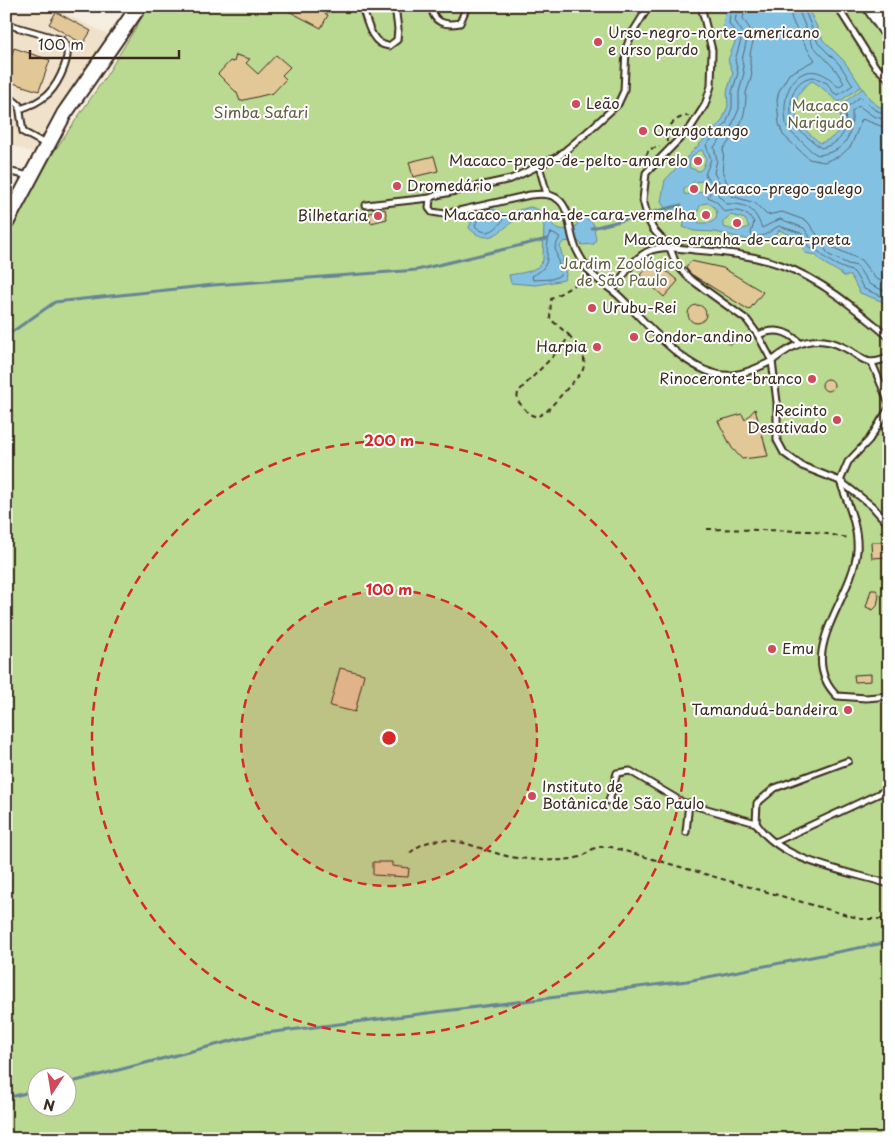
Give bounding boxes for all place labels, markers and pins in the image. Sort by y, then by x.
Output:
place label: Urso-negro-norte-americano e urso pardo [608,20,820,60]
marker: Urso-negro-norte-americano e urso pardo [592,36,604,48]
place label: Leão [586,91,620,114]
marker: Leão [570,98,582,110]
place label: Orangotango [653,118,749,141]
marker: Orangotango [637,125,649,137]
place label: Macaco-prego-de-pelto-amarelo [449,148,688,171]
marker: Macaco-prego-de-pelto-amarelo [692,155,704,167]
place label: Dromedário [407,173,492,196]
place label: Macaco-prego-galego [704,176,862,199]
marker: Dromedário [391,180,403,192]
marker: Macaco-prego-galego [688,183,700,195]
place label: Macaco-aranha-de-cara-vermelha [444,202,697,225]
place label: Bilhetaria [298,203,369,226]
marker: Macaco-aranha-de-cara-vermelha [700,209,712,221]
marker: Bilhetaria [372,210,384,222]
marker: Macaco-aranha-de-cara-preta [731,217,743,229]
place label: Macaco-aranha-de-cara-preta [624,227,851,250]
place label: Urubu-Rei [602,295,677,318]
marker: Urubu-Rei [586,302,598,314]
place label: Condor-andino [644,324,752,347]
marker: Condor-andino [628,331,640,343]
place label: Harpia [536,334,588,357]
marker: Harpia [591,341,603,353]
place label: Rinoceronte-branco [659,366,802,389]
marker: Rinoceronte-branco [806,373,818,385]
place label: Recinto Desativado [747,398,827,438]
marker: Recinto Desativado [831,414,843,426]
place label: Emu [782,636,814,659]
marker: Emu [766,643,778,655]
place label: Tamanduá-bandeira [691,697,839,720]
marker: Tamanduá-bandeira [842,704,854,716]
centre of rings [380,729,398,747]
place label: Instituto de Botânica de São Paulo [542,774,704,814]
marker: Instituto de Botânica de São Paulo [526,790,538,802]

